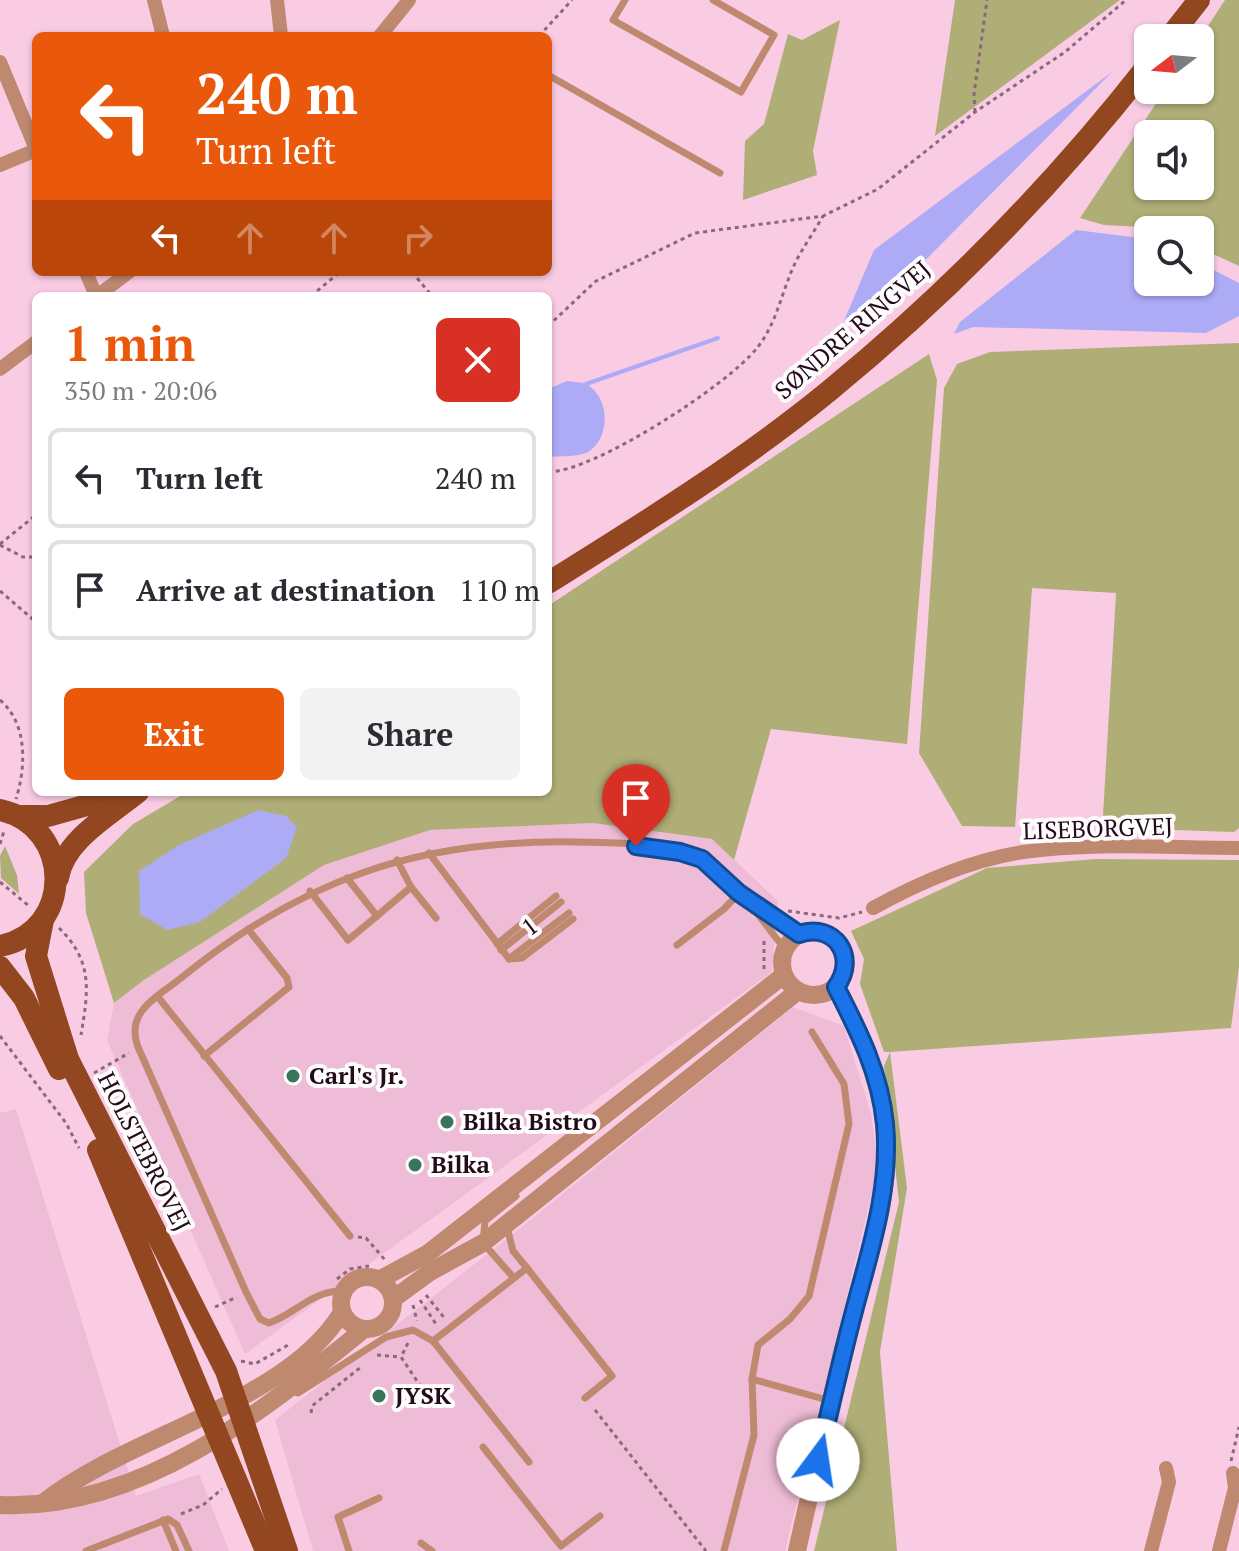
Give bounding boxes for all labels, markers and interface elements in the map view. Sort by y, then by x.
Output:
north arrow [1134,24,1214,104]
map controls [1134,24,1214,296]
text: 240 m [196,56,358,130]
icon: left [64,64,168,168]
button: sound [1134,120,1214,200]
text: Turn left [196,127,336,174]
icon: left [144,216,188,260]
icon: ahead [228,216,272,260]
icon: ahead [312,216,356,260]
icon: right [396,216,440,260]
button: search [1134,216,1214,296]
street label: SØNDRE RINGVEJ [768,253,937,406]
text: 1 min [64,311,195,375]
button: close [436,318,520,402]
text: 350 m · 20:06 [64,373,217,407]
icon: left [68,456,112,500]
text: Turn left [136,458,263,498]
text: 240 m [435,458,516,498]
icon: arrive [68,568,112,612]
text: Arrive at destination [136,570,435,610]
text: 110 m [459,570,540,610]
button: Exit [64,688,284,780]
button: Share [300,688,520,780]
pin [602,764,670,846]
icon: arrive [614,776,658,820]
street label: LISEBORGVEJ [1022,809,1174,847]
street label: 1 [515,910,544,943]
place label: Carl's Jr. [309,1059,404,1091]
street label: HOLSTEBROVEJ [91,1066,199,1237]
marker: Carl's Jr. [284,1067,302,1085]
place label: Bilka Bistro [463,1105,597,1137]
marker: Bilka Bistro [438,1113,456,1131]
place label: Bilka [431,1148,491,1180]
marker: Bilka [406,1156,424,1174]
place label: JYSK [395,1379,452,1411]
marker: JYSK [370,1387,388,1405]
position arrow [776,1418,860,1502]

